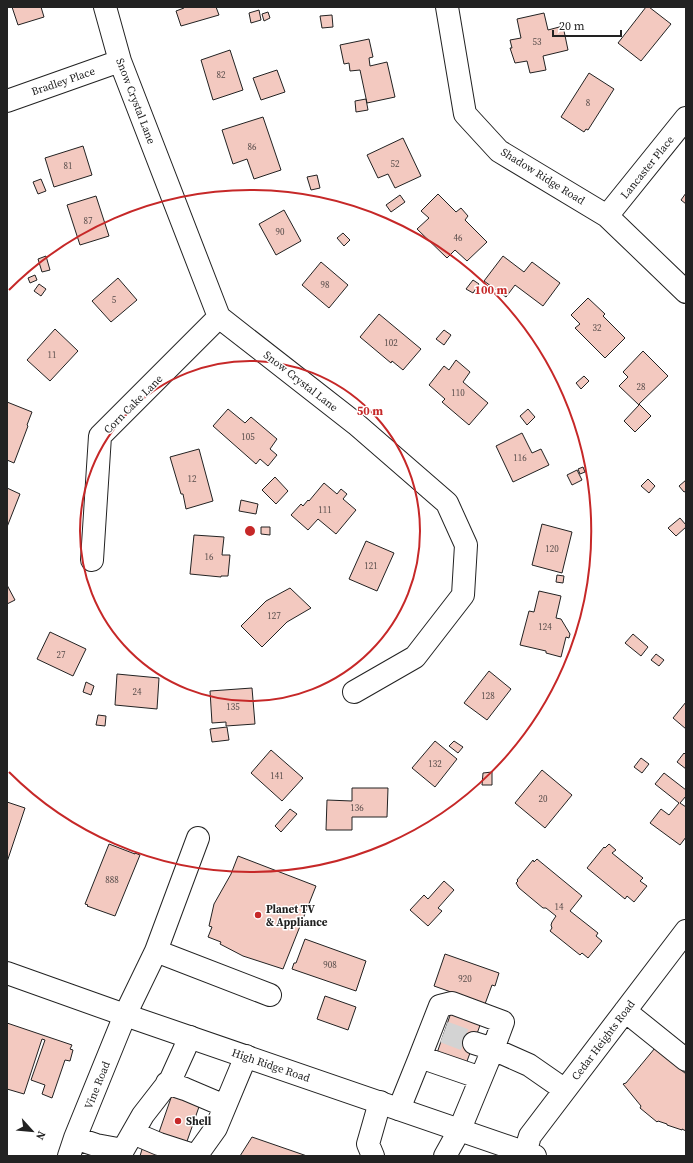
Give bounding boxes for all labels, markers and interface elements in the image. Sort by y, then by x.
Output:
scale bar [553,12,621,38]
text: 20 m [559,18,585,34]
house number: 53 [532,36,542,48]
street label: Snow Crystal Lane [112,56,159,147]
street label: Bradley Place [29,63,97,99]
house number: 82 [216,69,226,81]
house number: 8 [586,97,591,109]
street label: Lancaster Place [617,132,678,202]
house number: 86 [247,141,257,153]
street label: Shadow Ridge Road [498,145,588,209]
house number: 52 [390,158,400,170]
house number: 81 [63,160,73,172]
house number: 87 [83,215,93,227]
house number: 90 [275,226,285,238]
house number: 46 [453,232,463,244]
house number: 98 [320,279,330,291]
text: 100 m [475,282,508,298]
house number: 5 [112,294,117,306]
house number: 32 [592,322,602,334]
house number: 102 [384,337,398,349]
street label: Snow Crystal Lane [260,348,341,415]
house number: 11 [47,349,57,361]
street label: Corn Cake Lane [101,371,166,437]
house number: 28 [636,381,646,393]
house number: 110 [451,387,465,399]
text: 50 m [357,403,383,419]
house number: 105 [241,431,255,443]
house number: 116 [513,452,527,464]
house number: 12 [187,473,197,485]
house number: 111 [318,504,332,516]
centre of rings [243,524,257,538]
house number: 120 [545,543,559,555]
house number: 16 [204,551,214,563]
house number: 121 [364,560,378,572]
house number: 127 [267,610,281,622]
house number: 124 [538,621,552,633]
house number: 27 [56,649,66,661]
house number: 24 [132,686,142,698]
house number: 128 [481,690,495,702]
house number: 135 [226,701,240,713]
house number: 132 [428,758,442,770]
house number: 141 [270,770,284,782]
house number: 20 [538,793,548,805]
house number: 136 [350,802,364,814]
house number: 888 [105,874,119,886]
house number: 14 [554,901,564,913]
place label: Planet TV & Appliance [266,902,328,930]
marker: Planet TV & Appliance [253,910,263,920]
house number: 908 [323,959,337,971]
house number: 920 [458,973,472,985]
street label: Cedar Heights Road [568,997,639,1083]
street label: High Ridge Road [230,1045,313,1086]
street label: Vine Road [81,1058,114,1111]
north arrow [12,1111,52,1151]
place label: Shell [186,1114,212,1129]
marker: Shell [173,1116,183,1126]
text: N [32,1128,49,1142]

